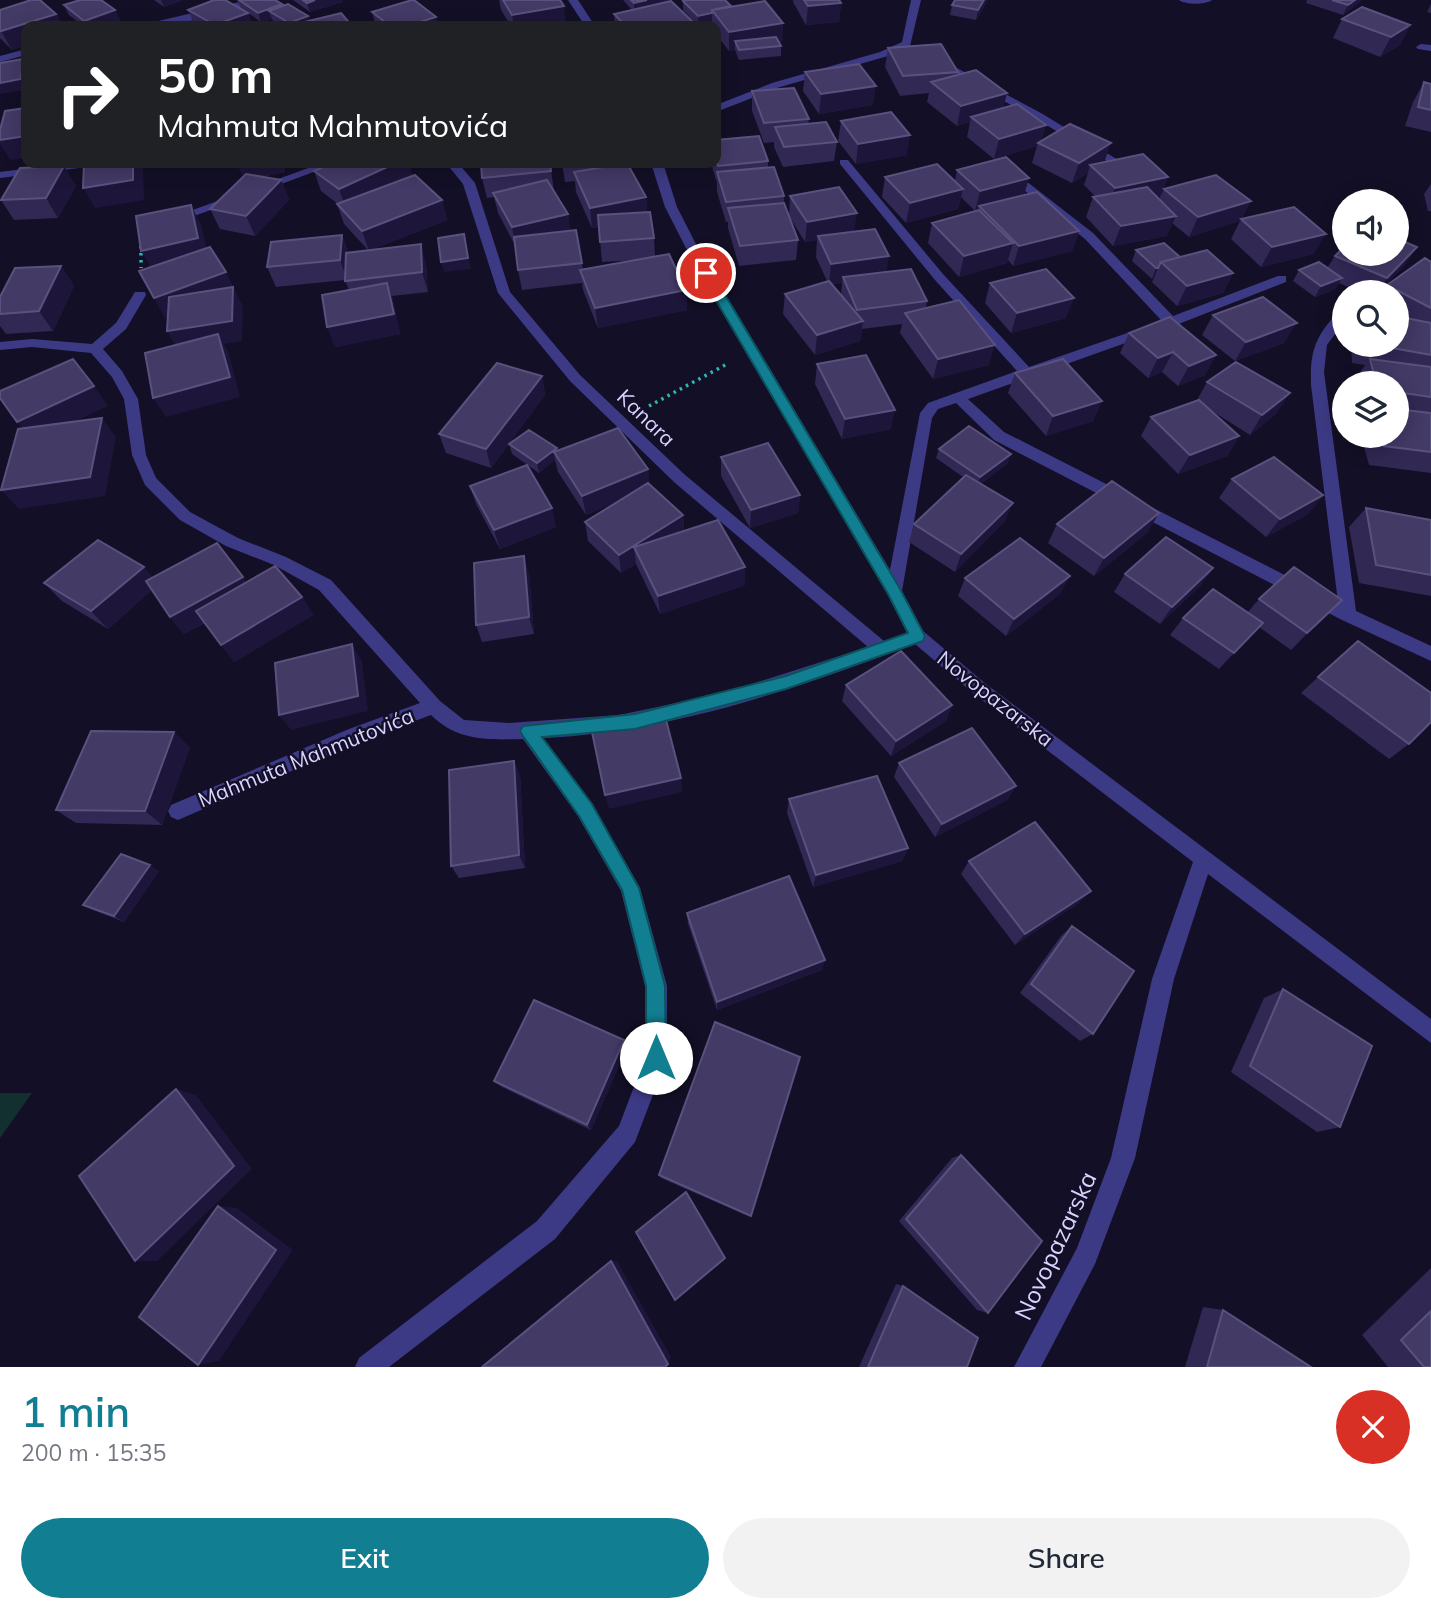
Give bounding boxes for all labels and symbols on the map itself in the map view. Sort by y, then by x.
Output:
pin [676,243,736,303]
street label: Kanara [612,383,681,451]
street label: Novopazarska [932,645,1059,752]
street label: Mahmuta Mahmutovića [194,702,417,812]
position arrow [619,1021,693,1095]
street label: Novopazarska [1008,1167,1103,1325]

